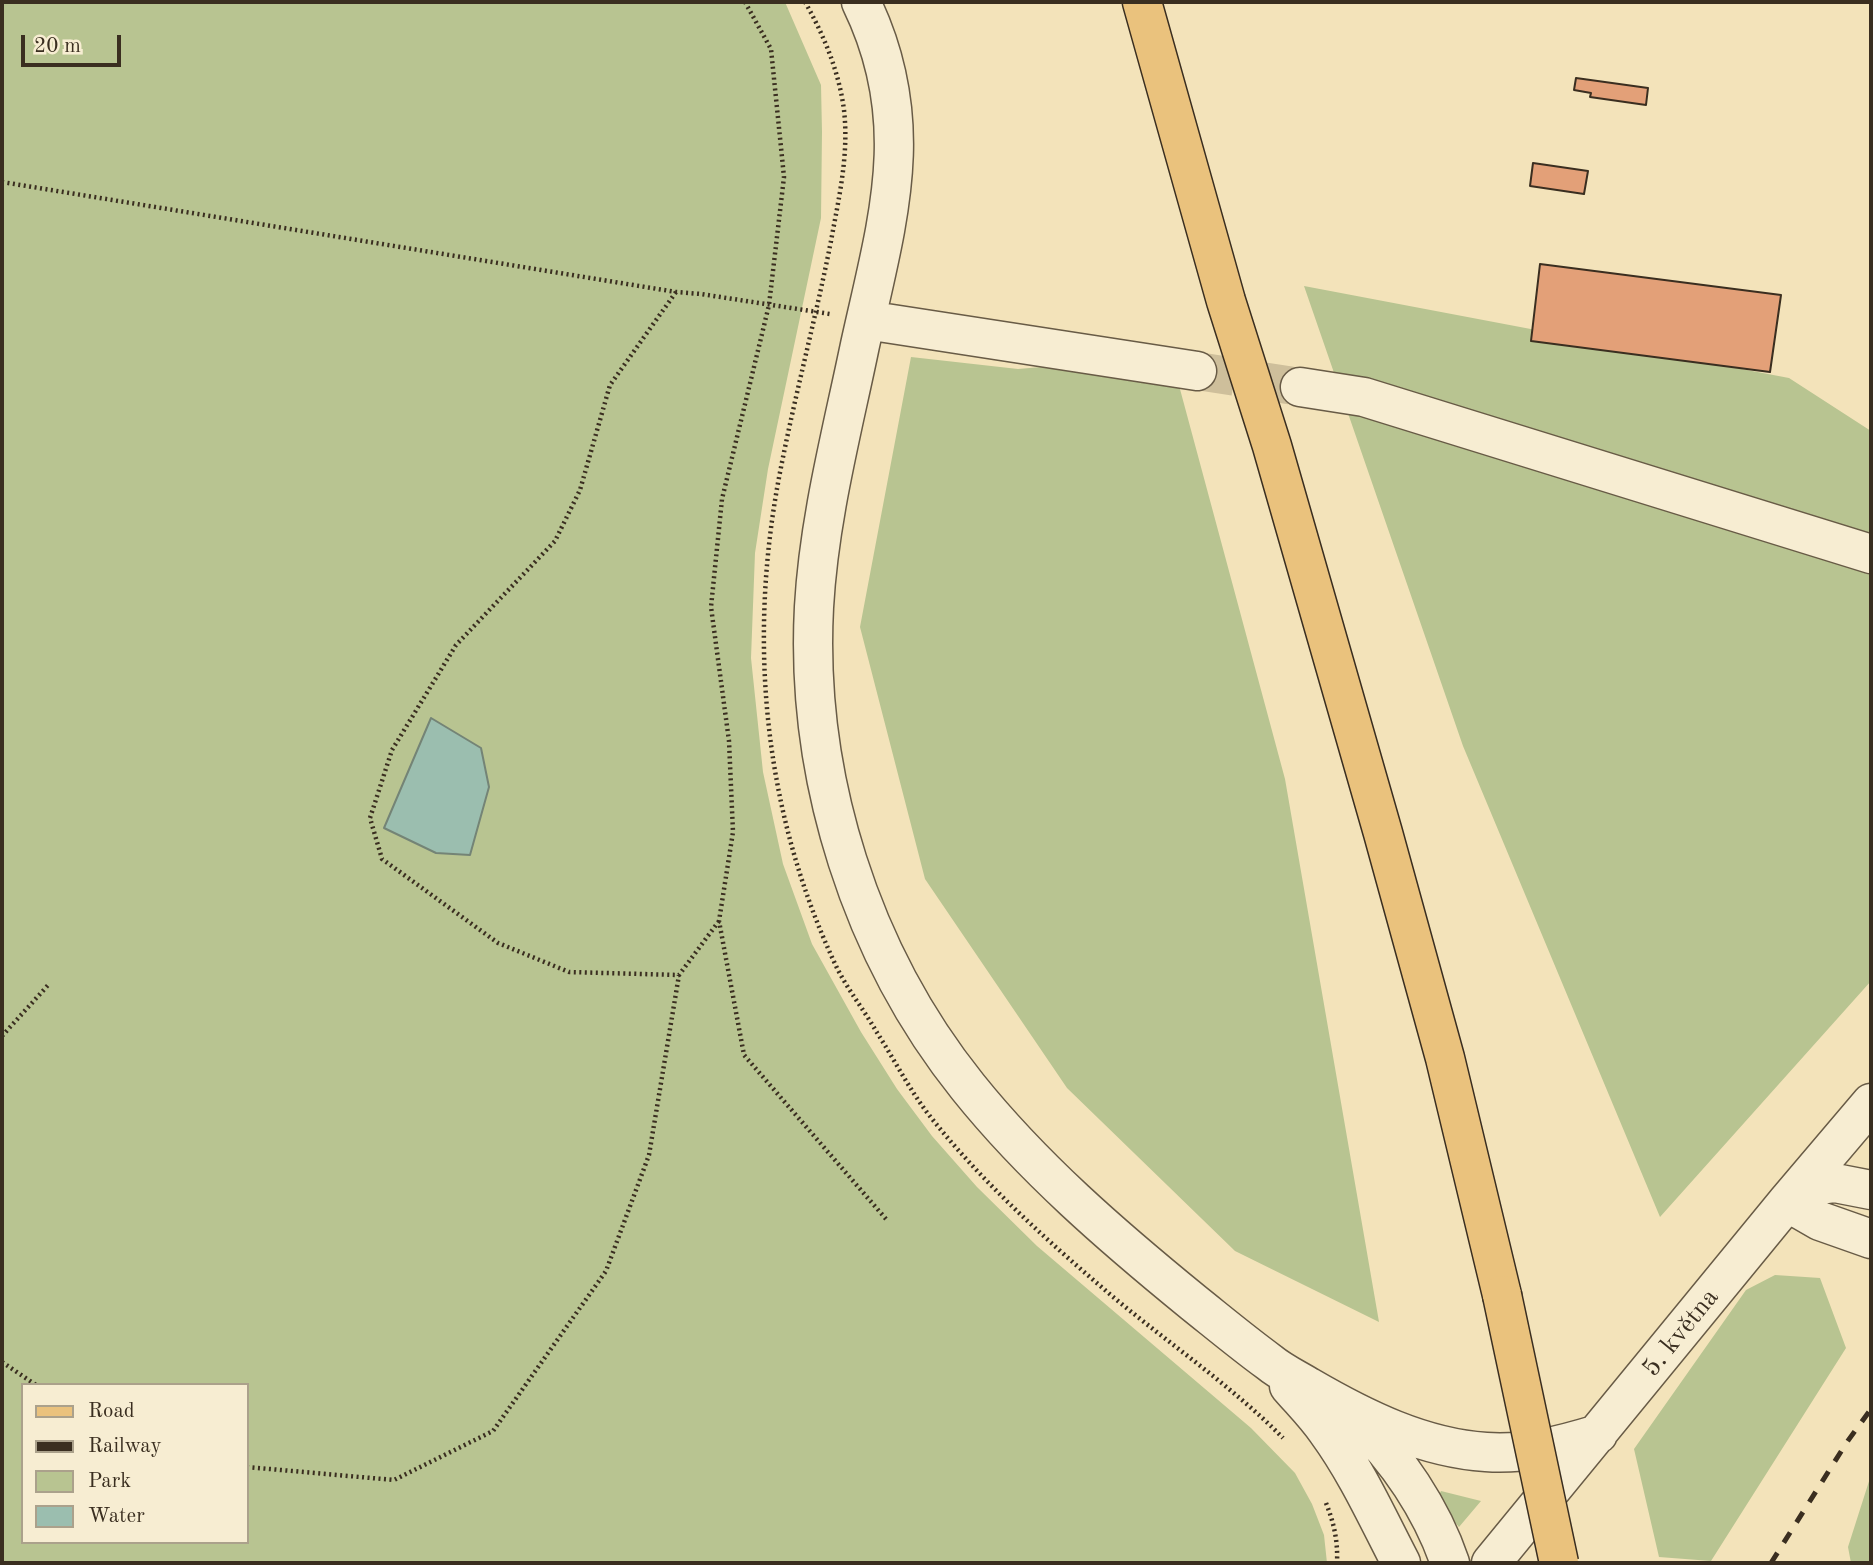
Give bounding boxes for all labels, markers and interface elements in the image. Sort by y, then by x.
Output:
scale bar [24,21,124,65]
text: 20 m [34,36,81,57]
street label: 5. května [1636,1283,1726,1383]
legend [21,1383,248,1544]
text: Road [88,1401,135,1422]
text: Railway [88,1436,162,1457]
text: Park [88,1471,131,1492]
text: Water [88,1506,145,1527]

